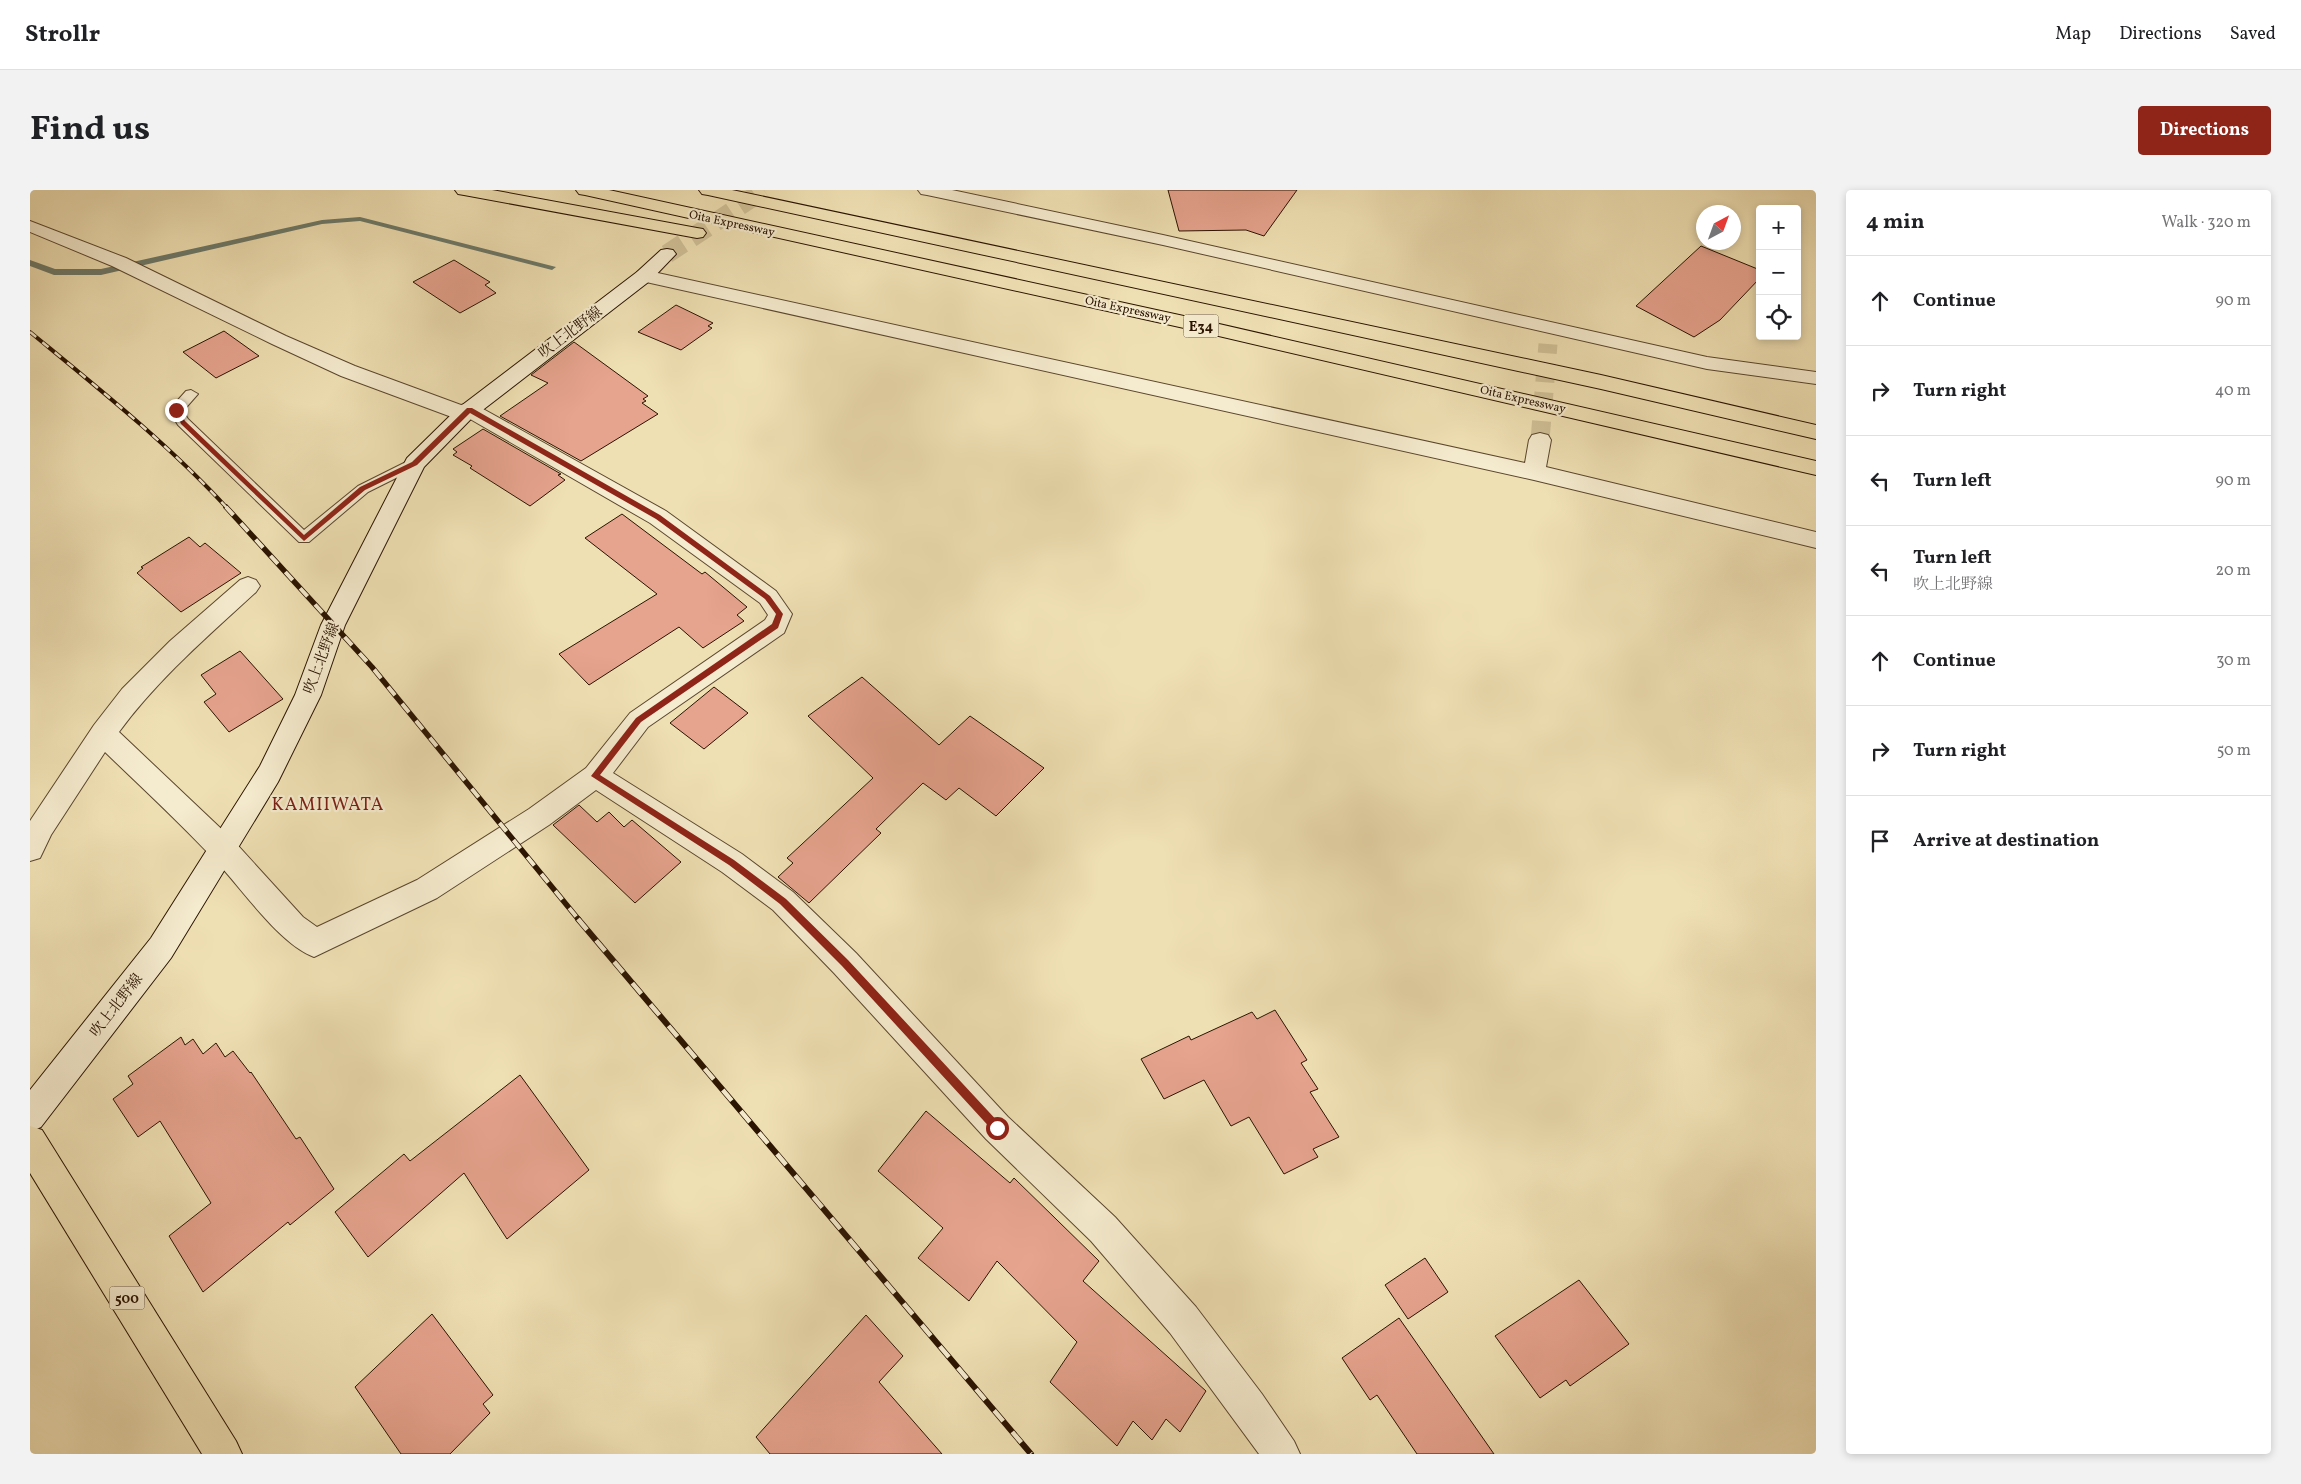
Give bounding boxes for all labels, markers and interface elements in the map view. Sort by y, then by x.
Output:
text: Strollr [25,18,100,52]
text: Map [2055,22,2091,47]
text: Directions [2119,22,2202,47]
text: Saved [2230,22,2276,47]
text: Find us [30,106,150,154]
button: Directions [2138,106,2271,155]
north arrow [1696,205,1741,250]
map controls [1756,205,1801,340]
button: + [1756,205,1801,250]
street label: Oita Expressway [687,207,777,241]
text: 4 min [1866,208,1925,237]
text: Walk · 320 m [2161,212,2251,234]
button: − [1756,250,1801,295]
icon: ahead [1866,287,1894,315]
text: Continue [1913,288,1996,314]
text: 90 m [2215,290,2251,312]
street label: Oita Expressway [1083,293,1173,327]
button: locate [1756,295,1801,340]
street label: 吹上北野線 [535,302,607,364]
road number: E34 [1184,314,1218,338]
icon: right [1866,377,1894,405]
text: Turn right [1913,378,2006,404]
text: 40 m [2215,380,2251,402]
street label: Oita Expressway [1478,382,1568,418]
route end [165,399,188,422]
icon: left [1866,467,1894,495]
text: Turn left [1913,468,1992,494]
text: 90 m [2215,470,2251,492]
text: Turn left [1913,545,1992,571]
icon: left [1866,557,1894,585]
text: 20 m [2216,560,2251,582]
text: 吹上北野線 [1913,574,1993,596]
street label: 吹上北野線 [299,620,346,697]
icon: ahead [1866,647,1894,675]
text: Continue [1913,648,1996,674]
text: 30 m [2216,650,2251,672]
icon: right [1866,737,1894,765]
text: Turn right [1913,738,2006,764]
text: 50 m [2217,740,2251,762]
district label: KAMIIWATA [272,793,385,818]
icon: arrive [1866,827,1894,855]
text: Arrive at destination [1913,828,2099,854]
street label: 吹上北野線 [86,970,149,1042]
route start [986,1117,1009,1140]
road number: 500 [110,1286,144,1310]

